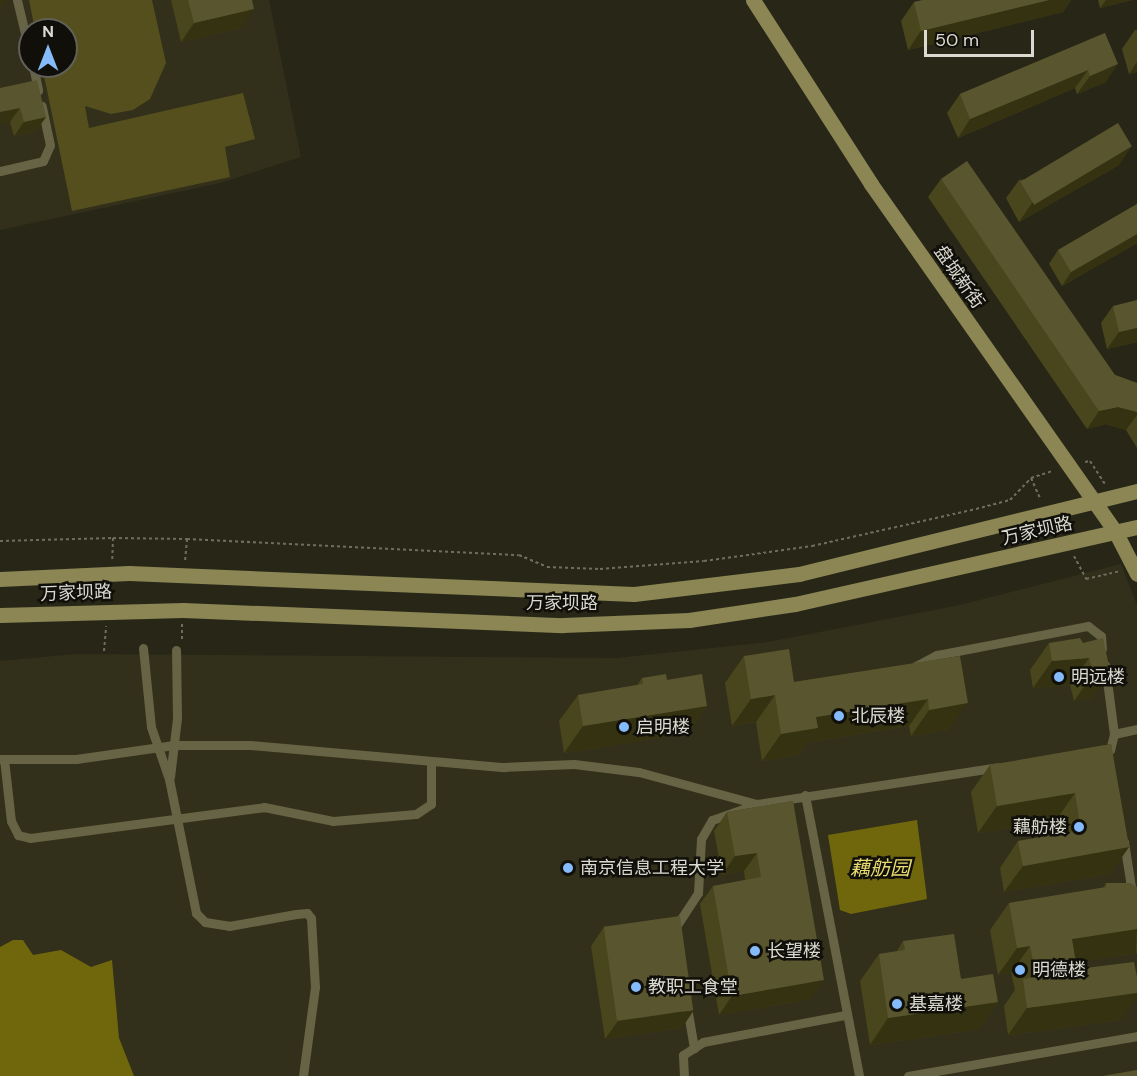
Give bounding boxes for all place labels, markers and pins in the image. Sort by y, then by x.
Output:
place label: 明远楼 [1071,666,1125,688]
marker: 明远楼 [1052,670,1066,684]
place label: 北辰楼 [851,705,905,727]
marker: 北辰楼 [832,709,846,723]
place label: 启明楼 [636,716,690,738]
marker: 启明楼 [617,720,631,734]
place label: 藕舫楼 [1013,816,1067,838]
marker: 藕舫楼 [1072,820,1086,834]
place label: 南京信息工程大学 [580,857,724,879]
marker: 南京信息工程大学 [561,861,575,875]
place label: 长望楼 [767,940,821,962]
marker: 长望楼 [748,944,762,958]
place label: 明德楼 [1032,959,1086,981]
marker: 明德楼 [1013,963,1027,977]
place label: 教职工食堂 [648,976,738,998]
marker: 教职工食堂 [629,980,643,994]
place label: 基嘉楼 [909,993,963,1015]
marker: 基嘉楼 [890,997,904,1011]

